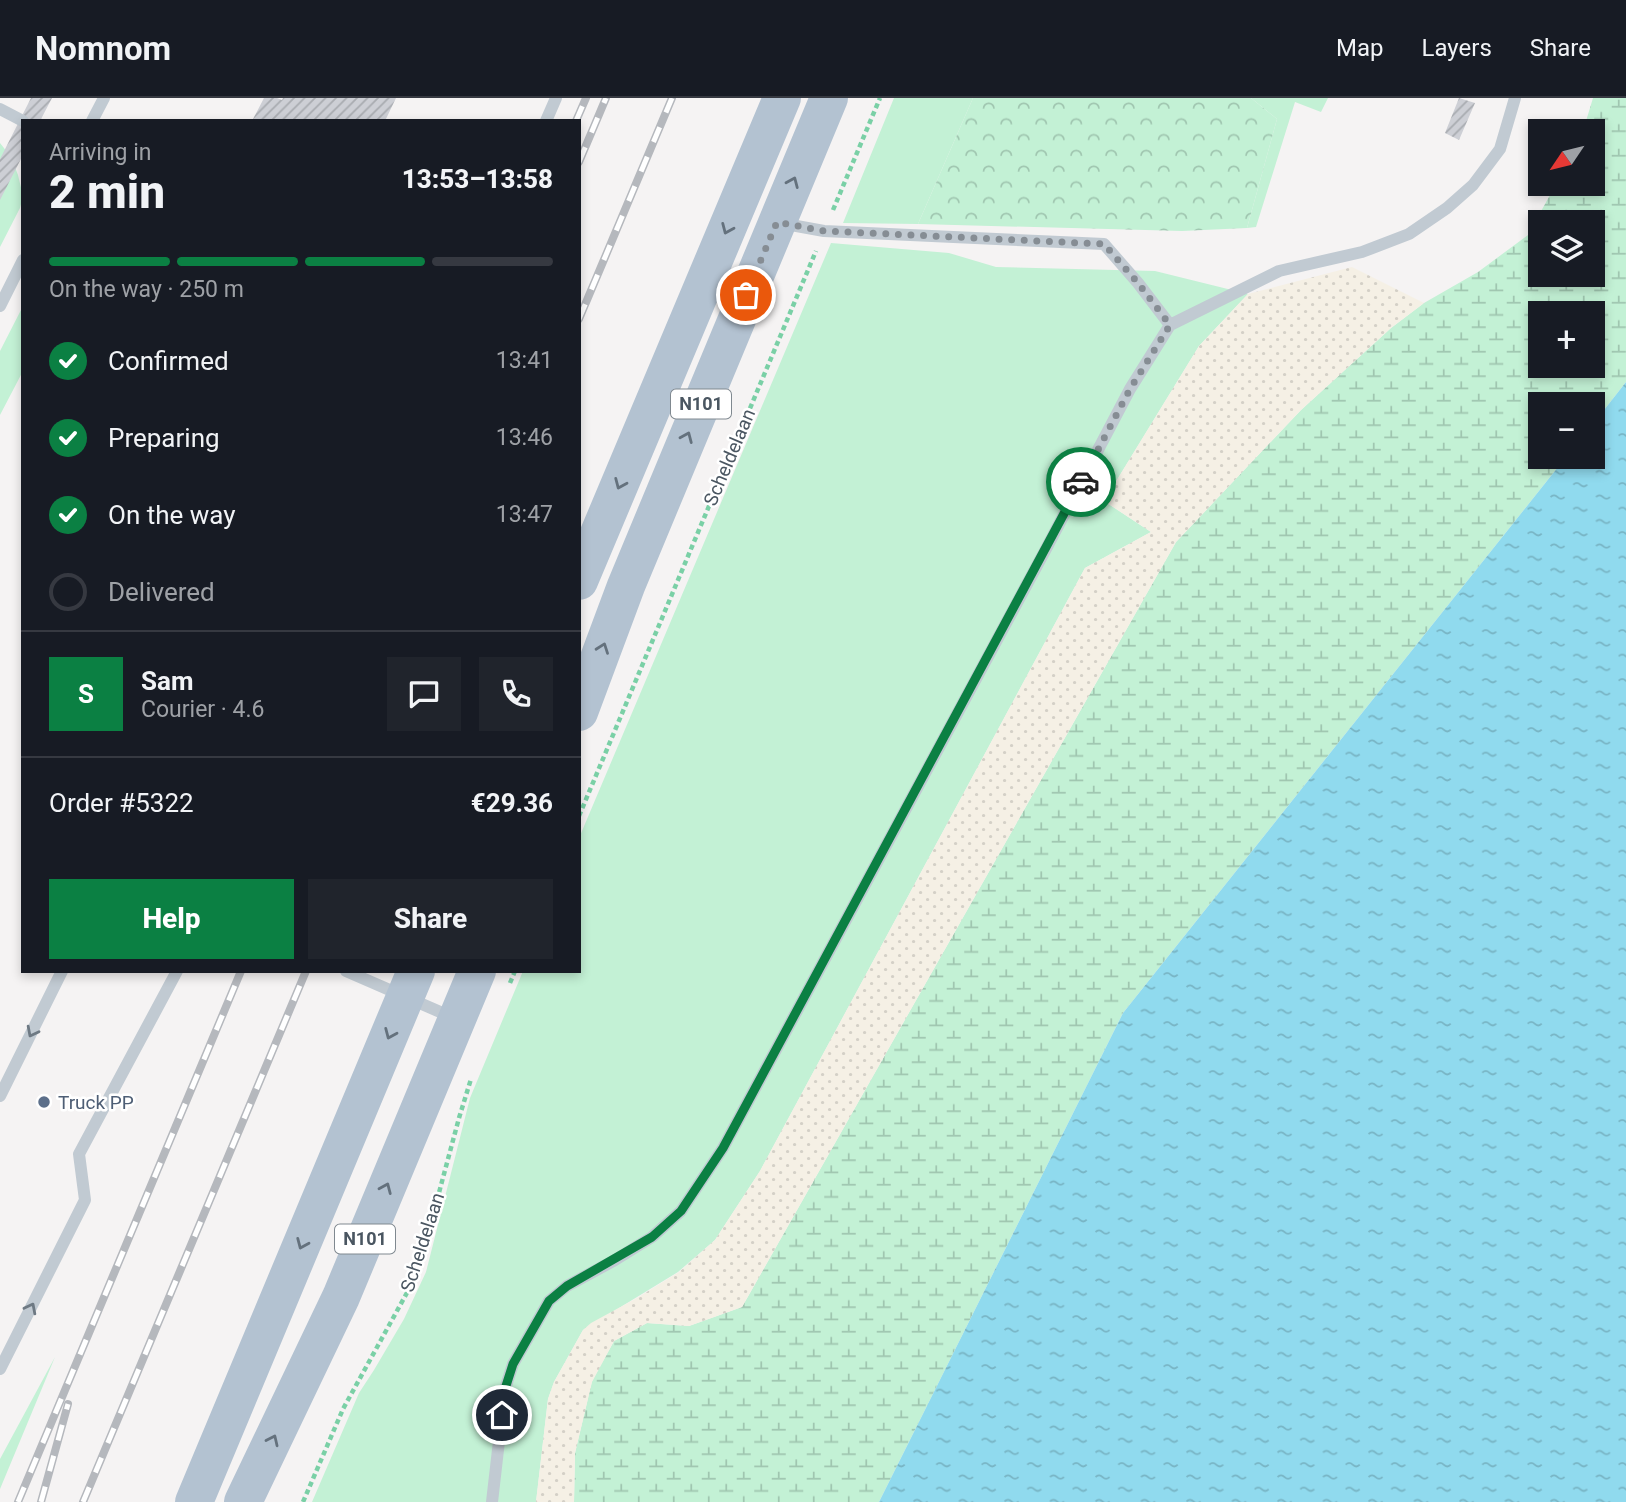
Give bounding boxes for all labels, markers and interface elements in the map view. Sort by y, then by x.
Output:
text: Nomnom [35,29,171,68]
text: Map [1336,34,1384,62]
text: Layers [1422,34,1492,62]
text: Share [1530,34,1591,62]
north arrow [1528,119,1605,196]
map controls [1528,119,1605,469]
text: Arriving in [49,139,152,166]
text: 13:53–13:58 [402,164,553,194]
text: 2 min [49,165,165,219]
one-way arrow [785,177,799,189]
button: layers [1528,210,1605,287]
one-way arrow [721,221,735,234]
pin [716,265,776,325]
text: On the way · 250 m [49,276,244,303]
icon: bag [727,276,765,314]
button: + [1528,301,1605,378]
icon: check [49,342,87,380]
text: Confirmed [108,346,229,376]
text: 13:41 [496,347,553,374]
road number: N101 [671,390,731,418]
button: − [1528,392,1605,469]
street label: Scheldelaan [699,405,760,509]
icon: check [49,419,87,457]
text: Preparing [108,423,220,453]
text: 13:46 [496,424,553,451]
one-way arrow [679,432,693,444]
courier [1046,447,1116,517]
icon: car [1062,463,1100,501]
one-way arrow [614,476,628,489]
icon: check [49,496,87,534]
text: On the way [108,500,236,530]
text: 13:47 [496,501,553,528]
text: Delivered [108,577,215,607]
one-way arrow [595,643,609,655]
button: chat [387,657,461,731]
button: phone [479,657,553,731]
text: Sam [141,666,193,696]
text: S [78,679,94,709]
text: Courier · 4.6 [141,696,264,723]
text: Order #5322 [49,788,194,818]
text: €29.36 [471,788,553,818]
button: Help [49,879,294,959]
button: Share [308,879,553,959]
one-way arrow [26,1025,40,1037]
one-way arrow [384,1028,398,1040]
place label: Truck PP [58,1091,134,1114]
marker: Truck PP [36,1094,52,1110]
one-way arrow [378,1183,392,1195]
street label: Scheldelaan [396,1190,449,1295]
road number: N101 [335,1224,395,1254]
one-way arrow [296,1237,310,1249]
one-way arrow [22,1303,36,1315]
pin [472,1385,532,1445]
icon: home [483,1396,521,1434]
one-way arrow [264,1435,278,1447]

